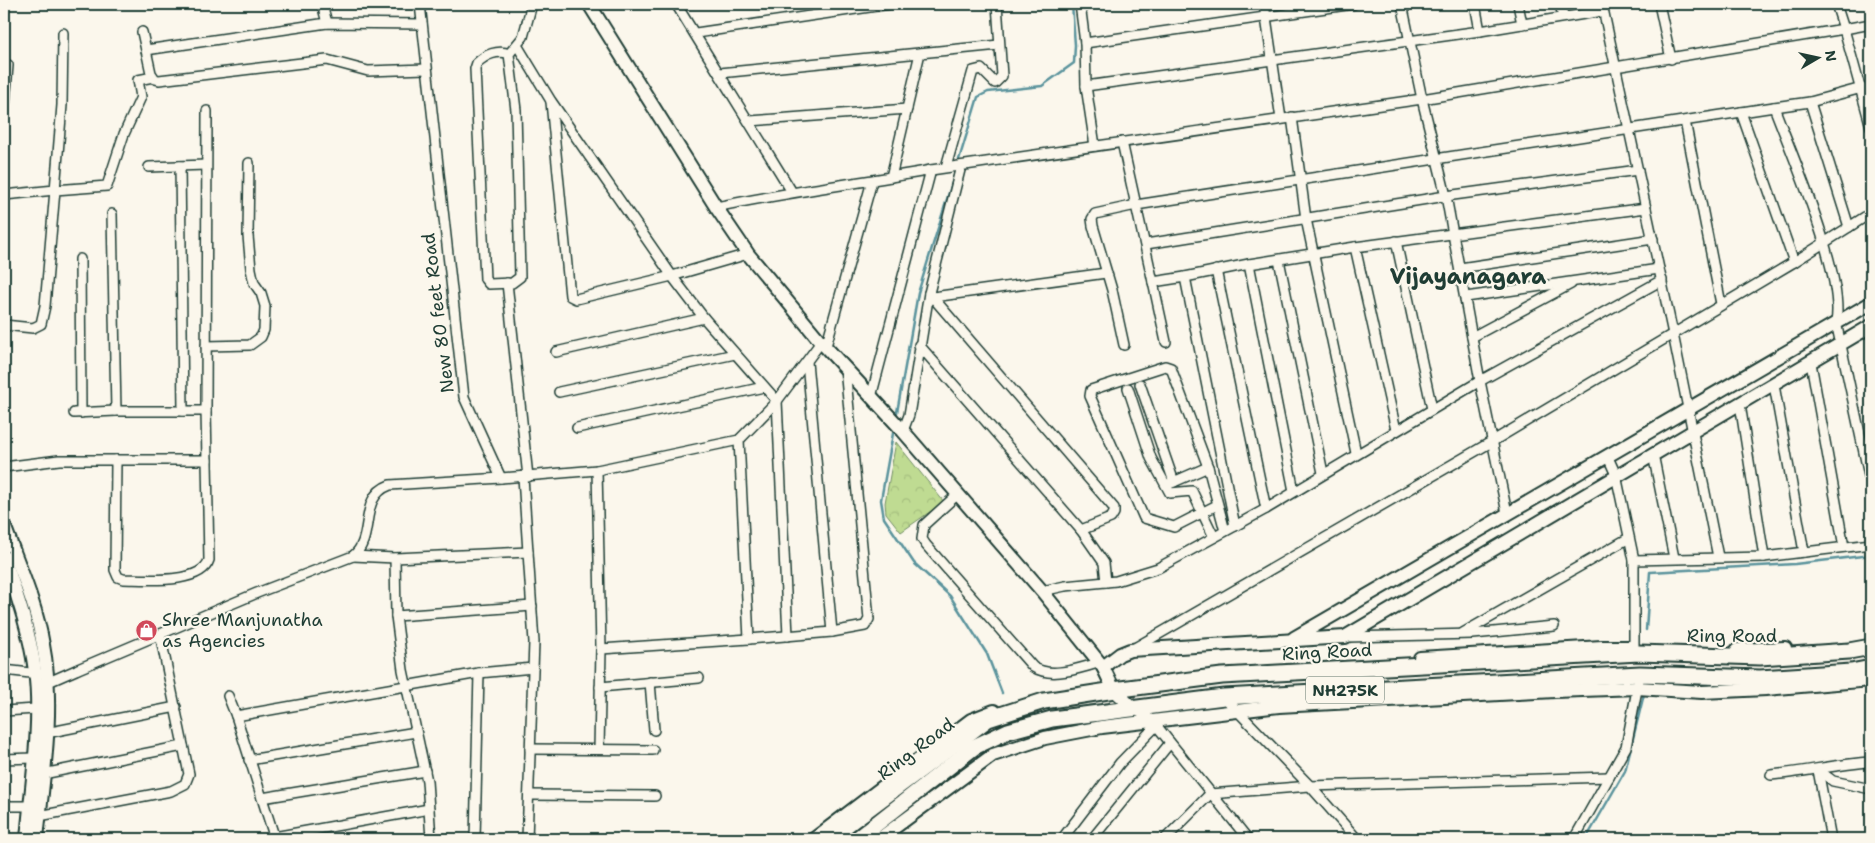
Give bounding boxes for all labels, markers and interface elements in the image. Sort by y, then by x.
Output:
north arrow [1792,32,1842,82]
text: N [1821,49,1841,63]
street label: New 80 feet Road [416,232,460,394]
district label: Vijayanagara [1390,262,1546,291]
place label: Shree Manjunatha as Agencies [162,608,323,653]
shop icon: Shree Manjunatha as Agencies [134,618,158,642]
street label: Ring Road [1687,624,1777,648]
street label: Ring Road [1281,638,1373,666]
road number: NH275K [1306,676,1384,704]
street label: Ring Road [873,712,959,786]

